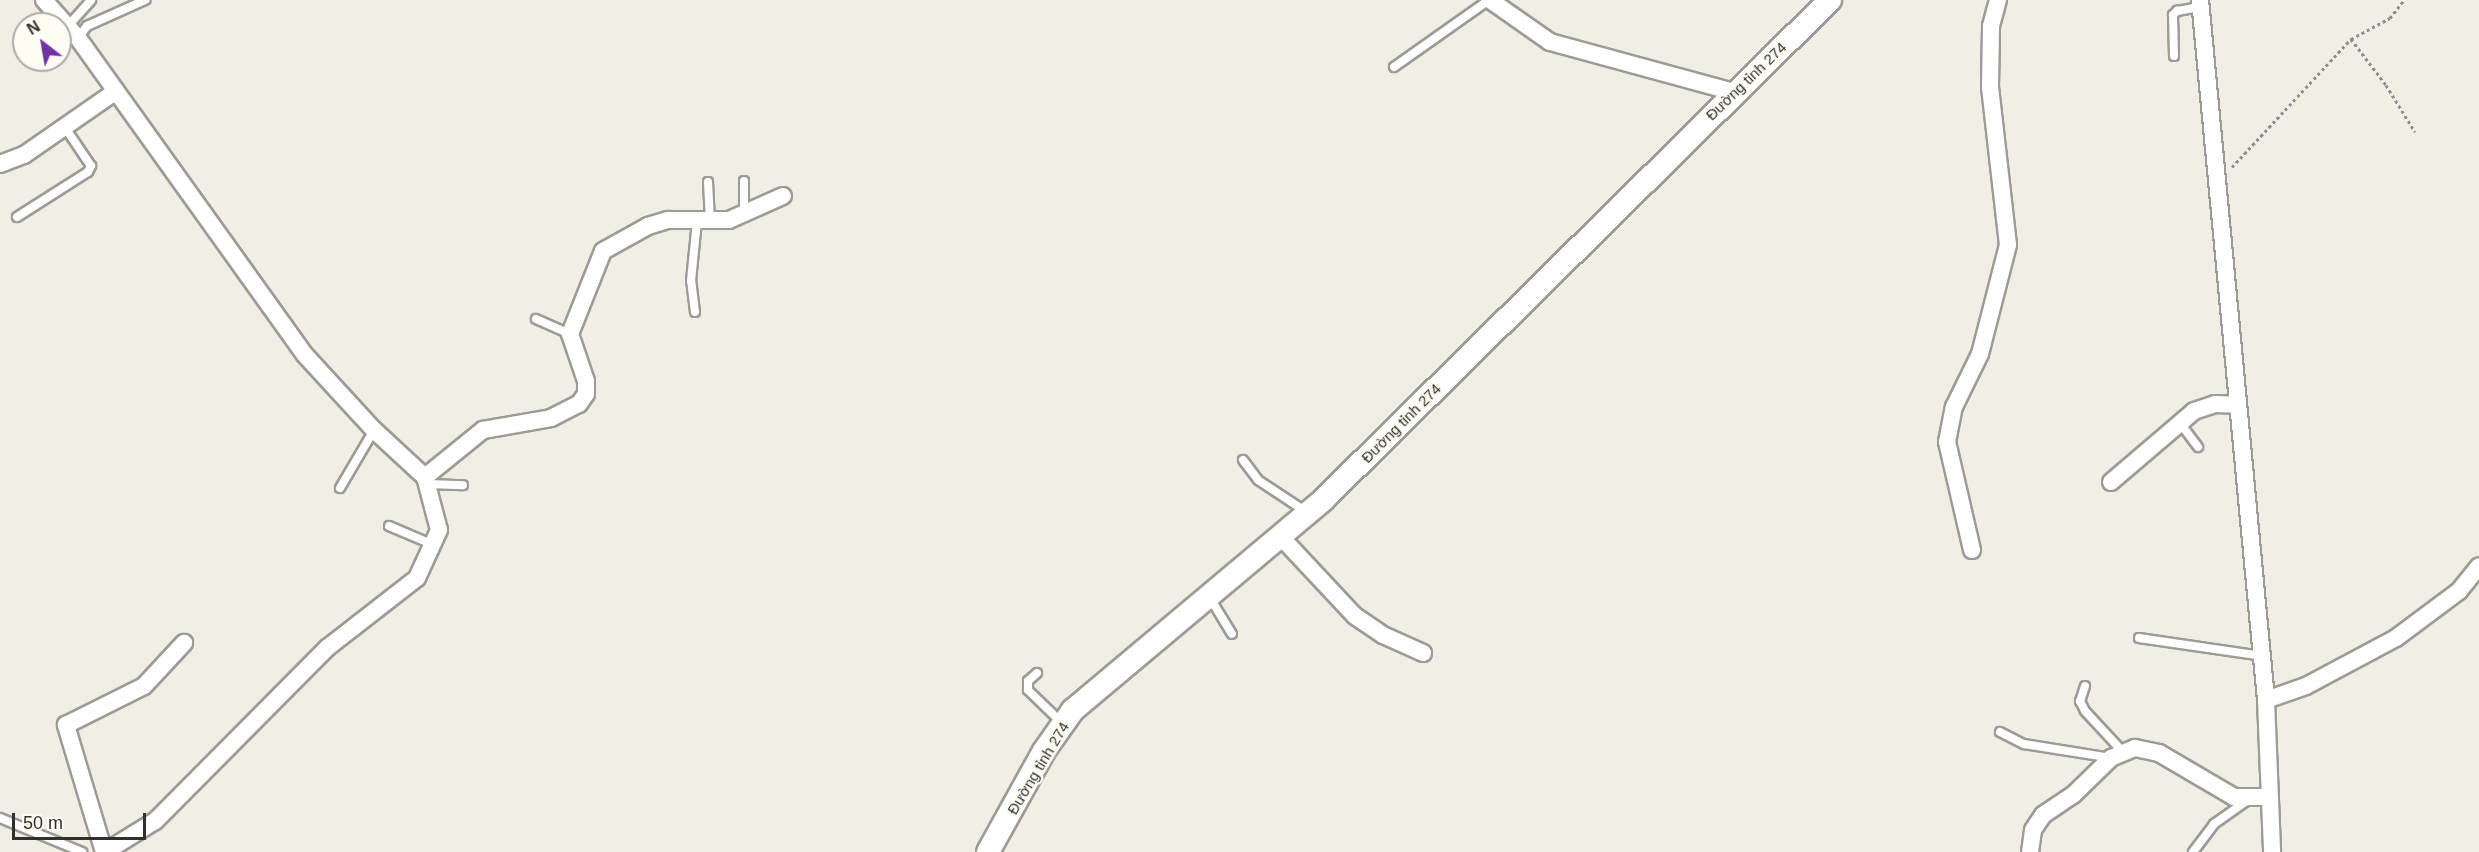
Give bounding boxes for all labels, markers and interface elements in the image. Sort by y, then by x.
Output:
north arrow [12,12,72,72]
text: N [24,18,43,38]
street label: Đường tỉnh 274 [1702,38,1790,124]
street label: Đường tỉnh 274 [1358,380,1444,466]
street label: Đường tỉnh 274 [1003,718,1073,818]
scale bar [15,801,148,839]
text: 50 m [23,813,63,833]

